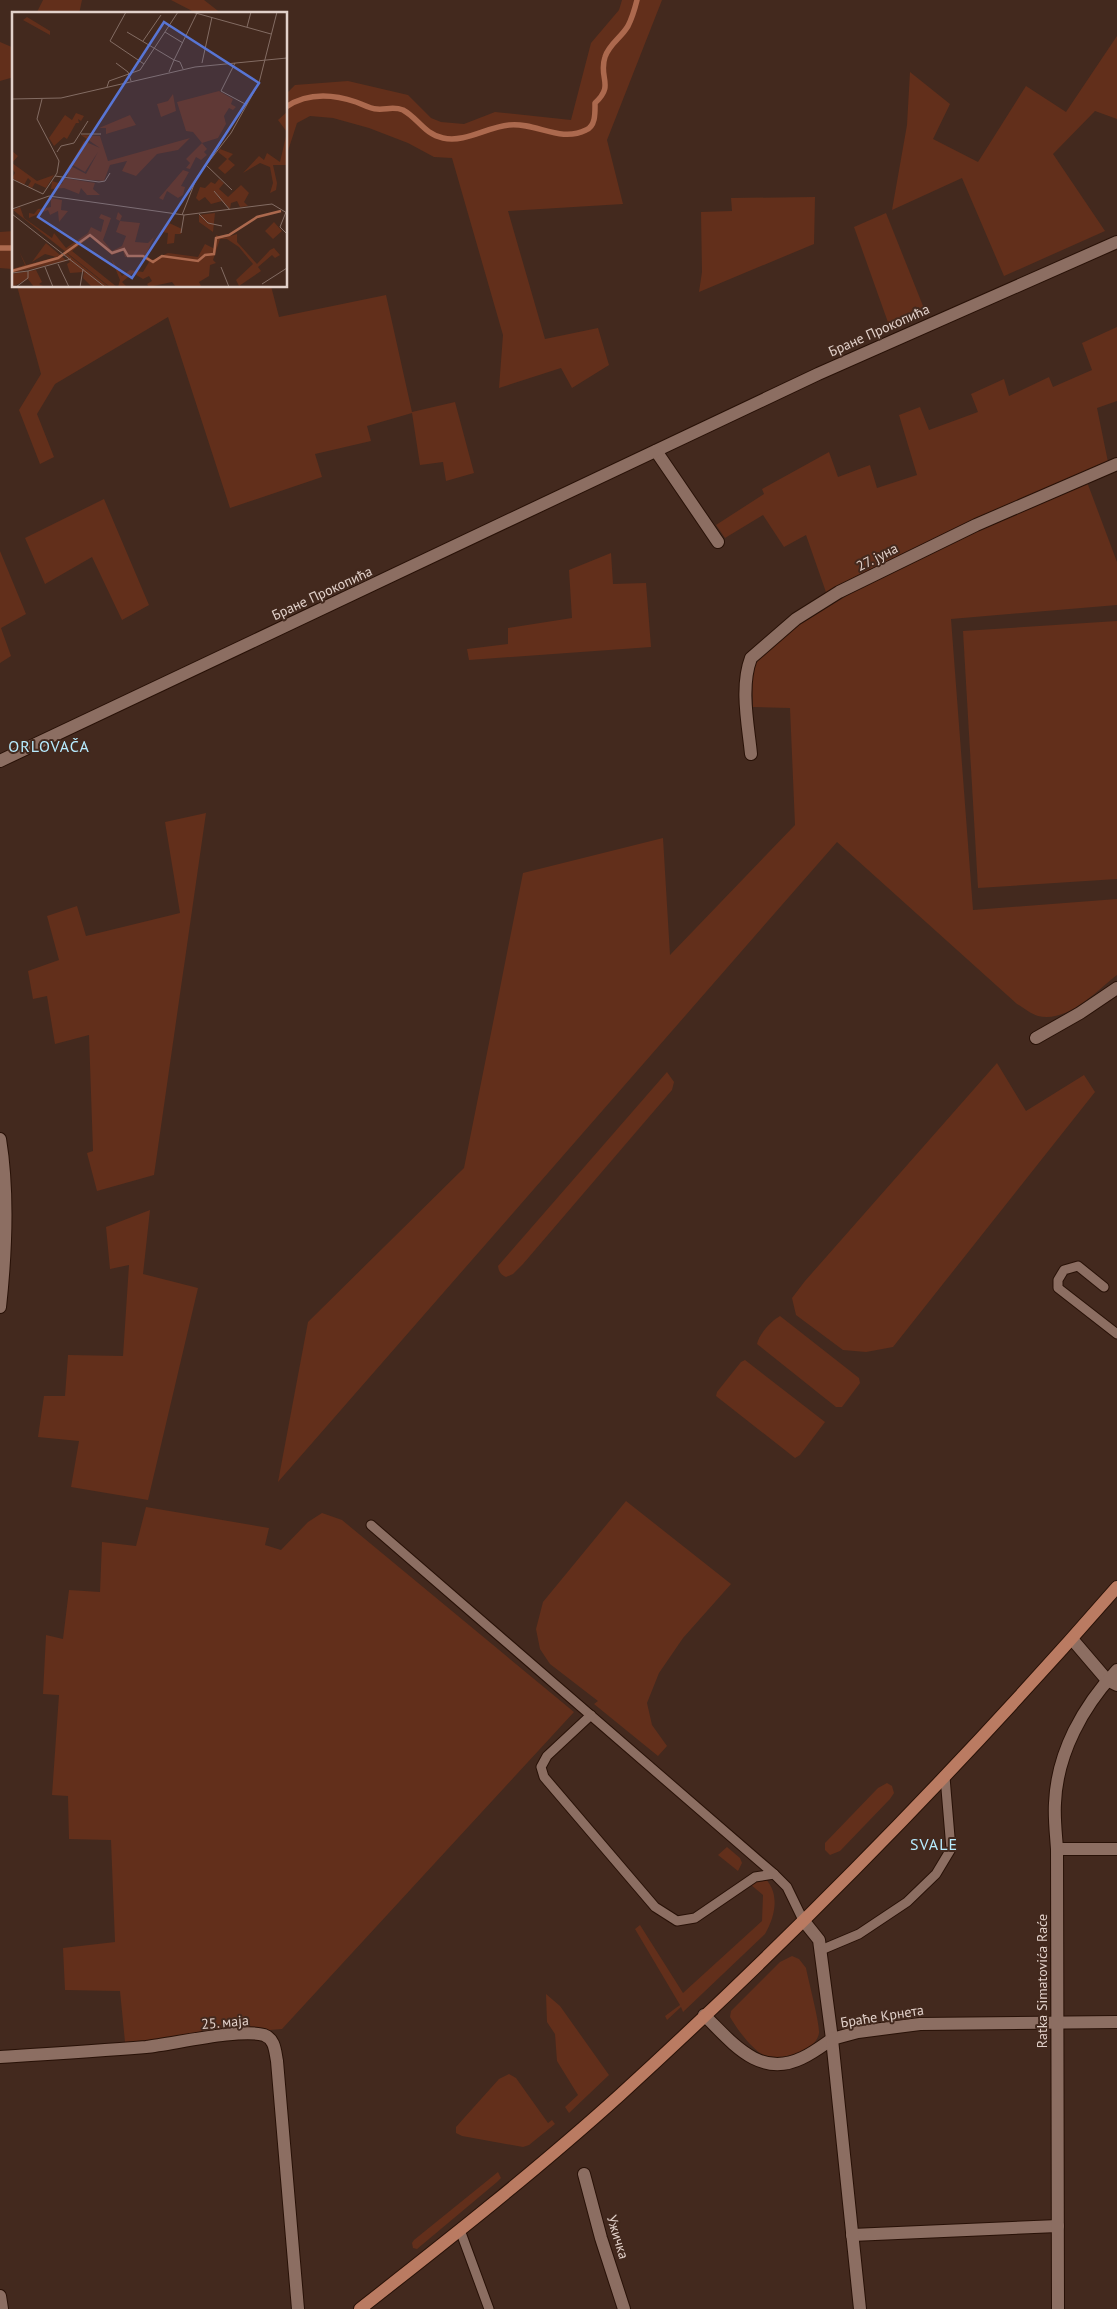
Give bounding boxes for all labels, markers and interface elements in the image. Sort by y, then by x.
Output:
inset map [12,12,288,288]
street label: Бране Прокопића [826,300,932,360]
street label: 27. јуна [853,539,901,575]
street label: Бране Прокопића [269,562,375,624]
district label: ORLOVAČA [8,736,90,756]
district label: SVALE [910,1834,958,1854]
street label: Ratka Simatovića Raće [1033,1914,1051,2048]
street label: Браће Крнета [839,2001,925,2031]
street label: 25. маја [201,2011,250,2033]
street label: Ужичка [603,2213,633,2261]

